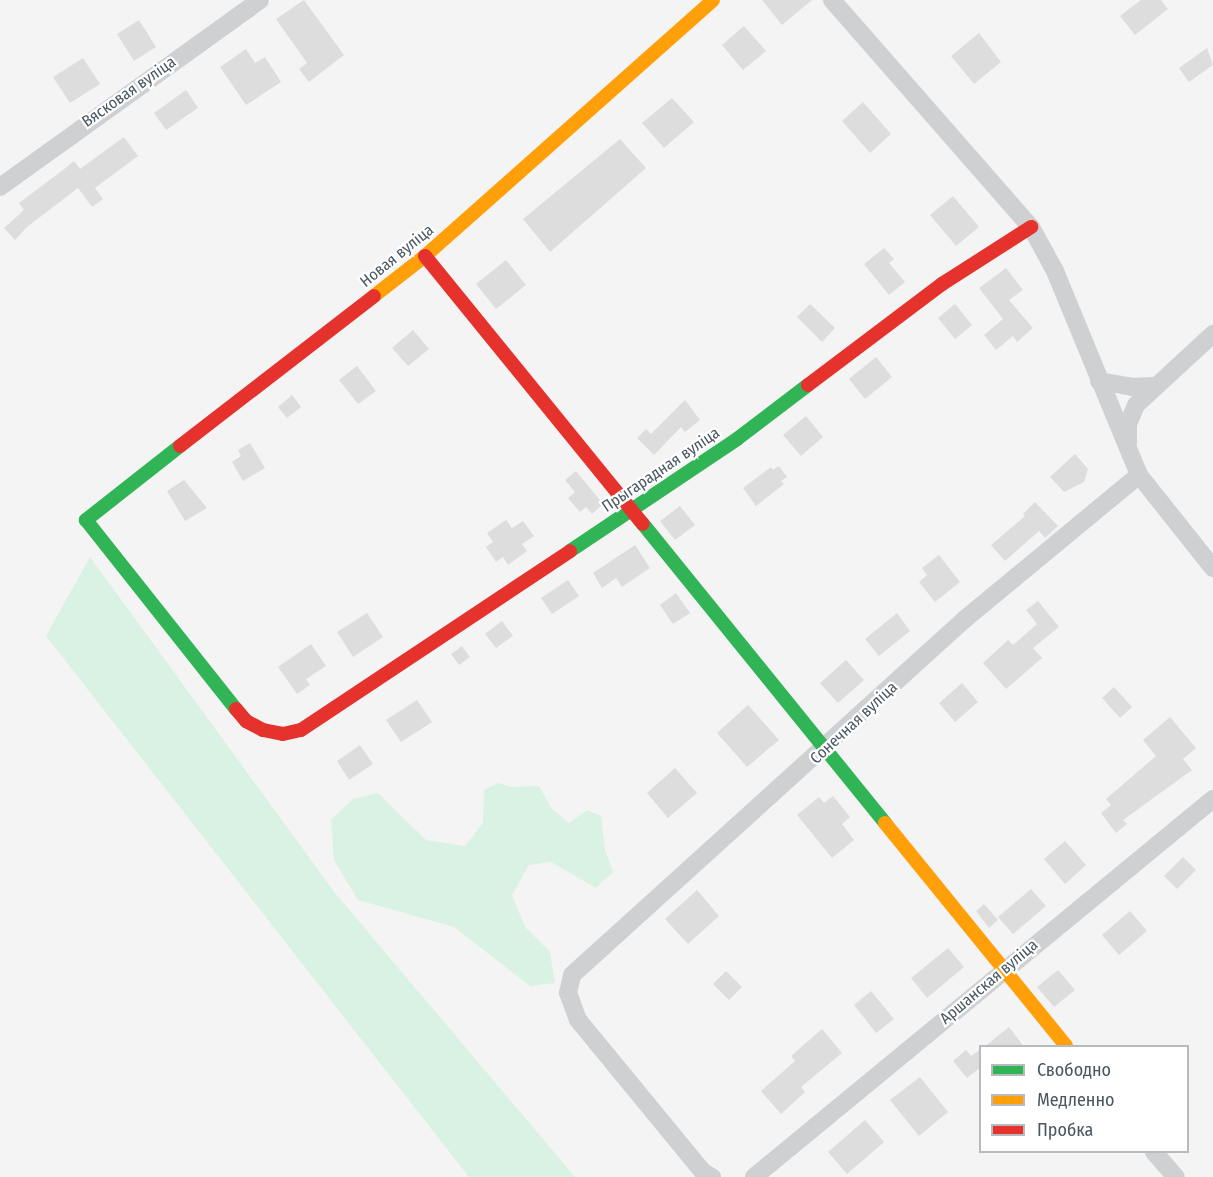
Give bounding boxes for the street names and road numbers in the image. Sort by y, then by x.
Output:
street label: Вясковая вуліца [78,53,180,131]
street label: Новая вуліца [356,221,438,291]
street label: Прыгарадная вуліца [598,423,724,517]
street label: Сонечная вуліца [807,678,901,768]
street label: Аршанская вуліца [936,936,1042,1028]

